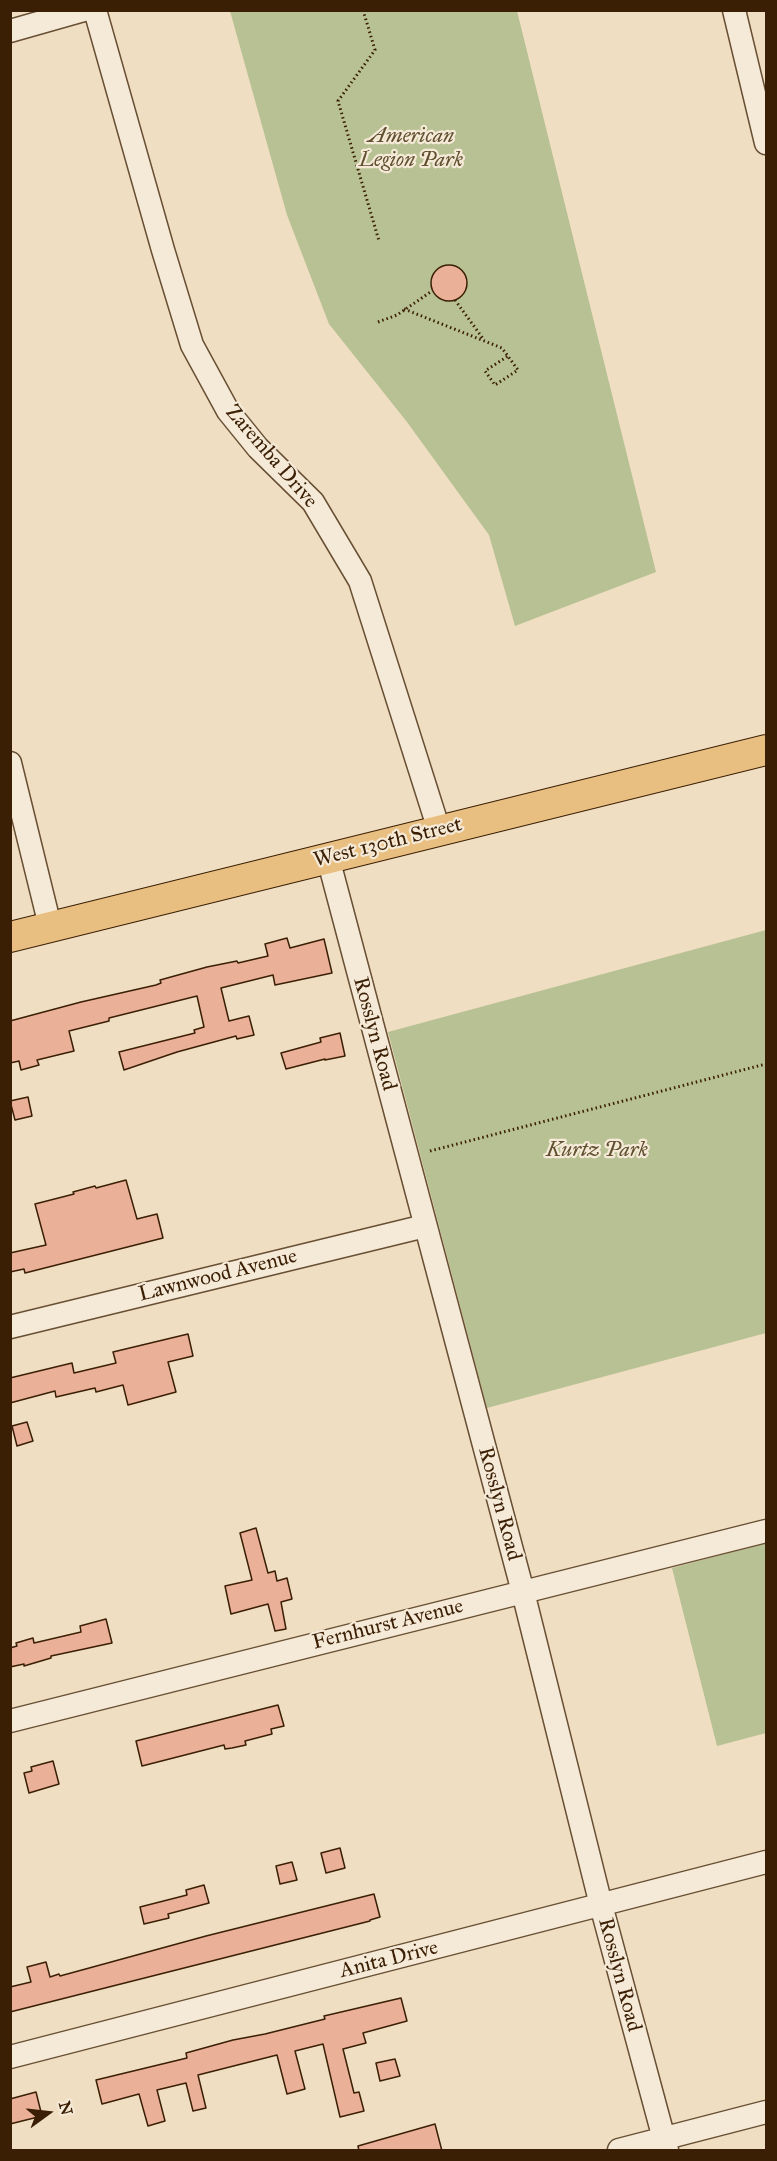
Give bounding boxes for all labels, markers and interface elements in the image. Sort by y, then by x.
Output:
park label: American Legion Park [359,124,463,174]
street label: Zaremba Drive [219,400,323,514]
street label: West 130th Street [311,812,465,874]
street label: Rosslyn Road [347,974,401,1094]
park label: Kurtz Park [546,1138,648,1164]
street label: Lawnwood Avenue [136,1244,300,1308]
street label: Rosslyn Road [472,1444,526,1564]
street label: Fernhurst Avenue [310,1594,466,1656]
street label: Rosslyn Road [592,1915,646,2035]
street label: Anita Drive [337,1936,441,1984]
north arrow [18,2083,78,2143]
text: N [55,2099,77,2117]

